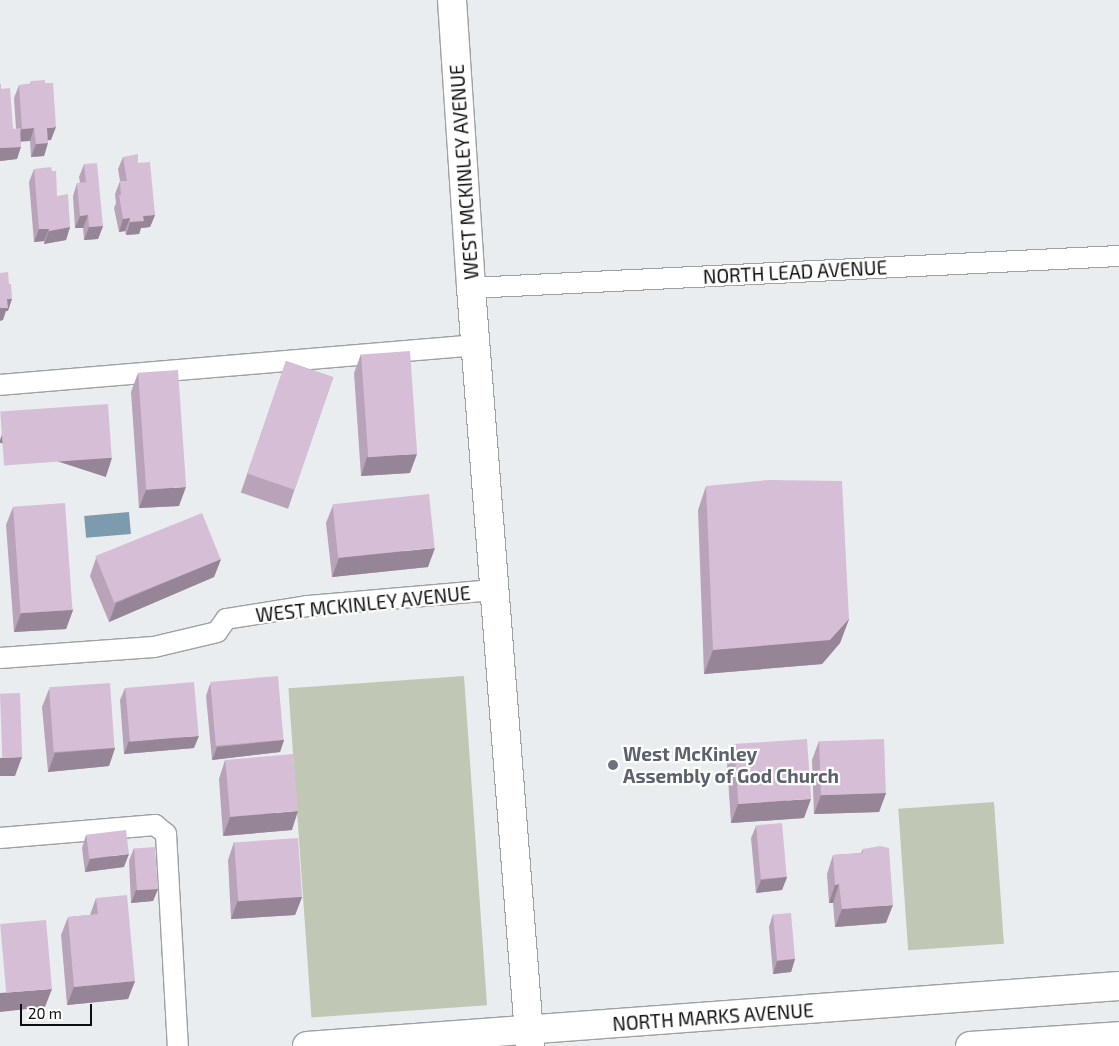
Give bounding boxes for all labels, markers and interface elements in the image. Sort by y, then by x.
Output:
street label: WEST MCKINLEY AVENUE [445,63,483,281]
street label: NORTH LEAD AVENUE [702,256,888,288]
street label: WEST MCKINLEY AVENUE [254,581,472,627]
place label: West McKinley Assembly of God Church [623,743,840,787]
marker: West McKinley Assembly of God Church [607,759,619,771]
scale bar [22,994,95,1026]
street label: NORTH MARKS AVENUE [611,999,815,1035]
text: 20 m [28,1004,62,1022]

